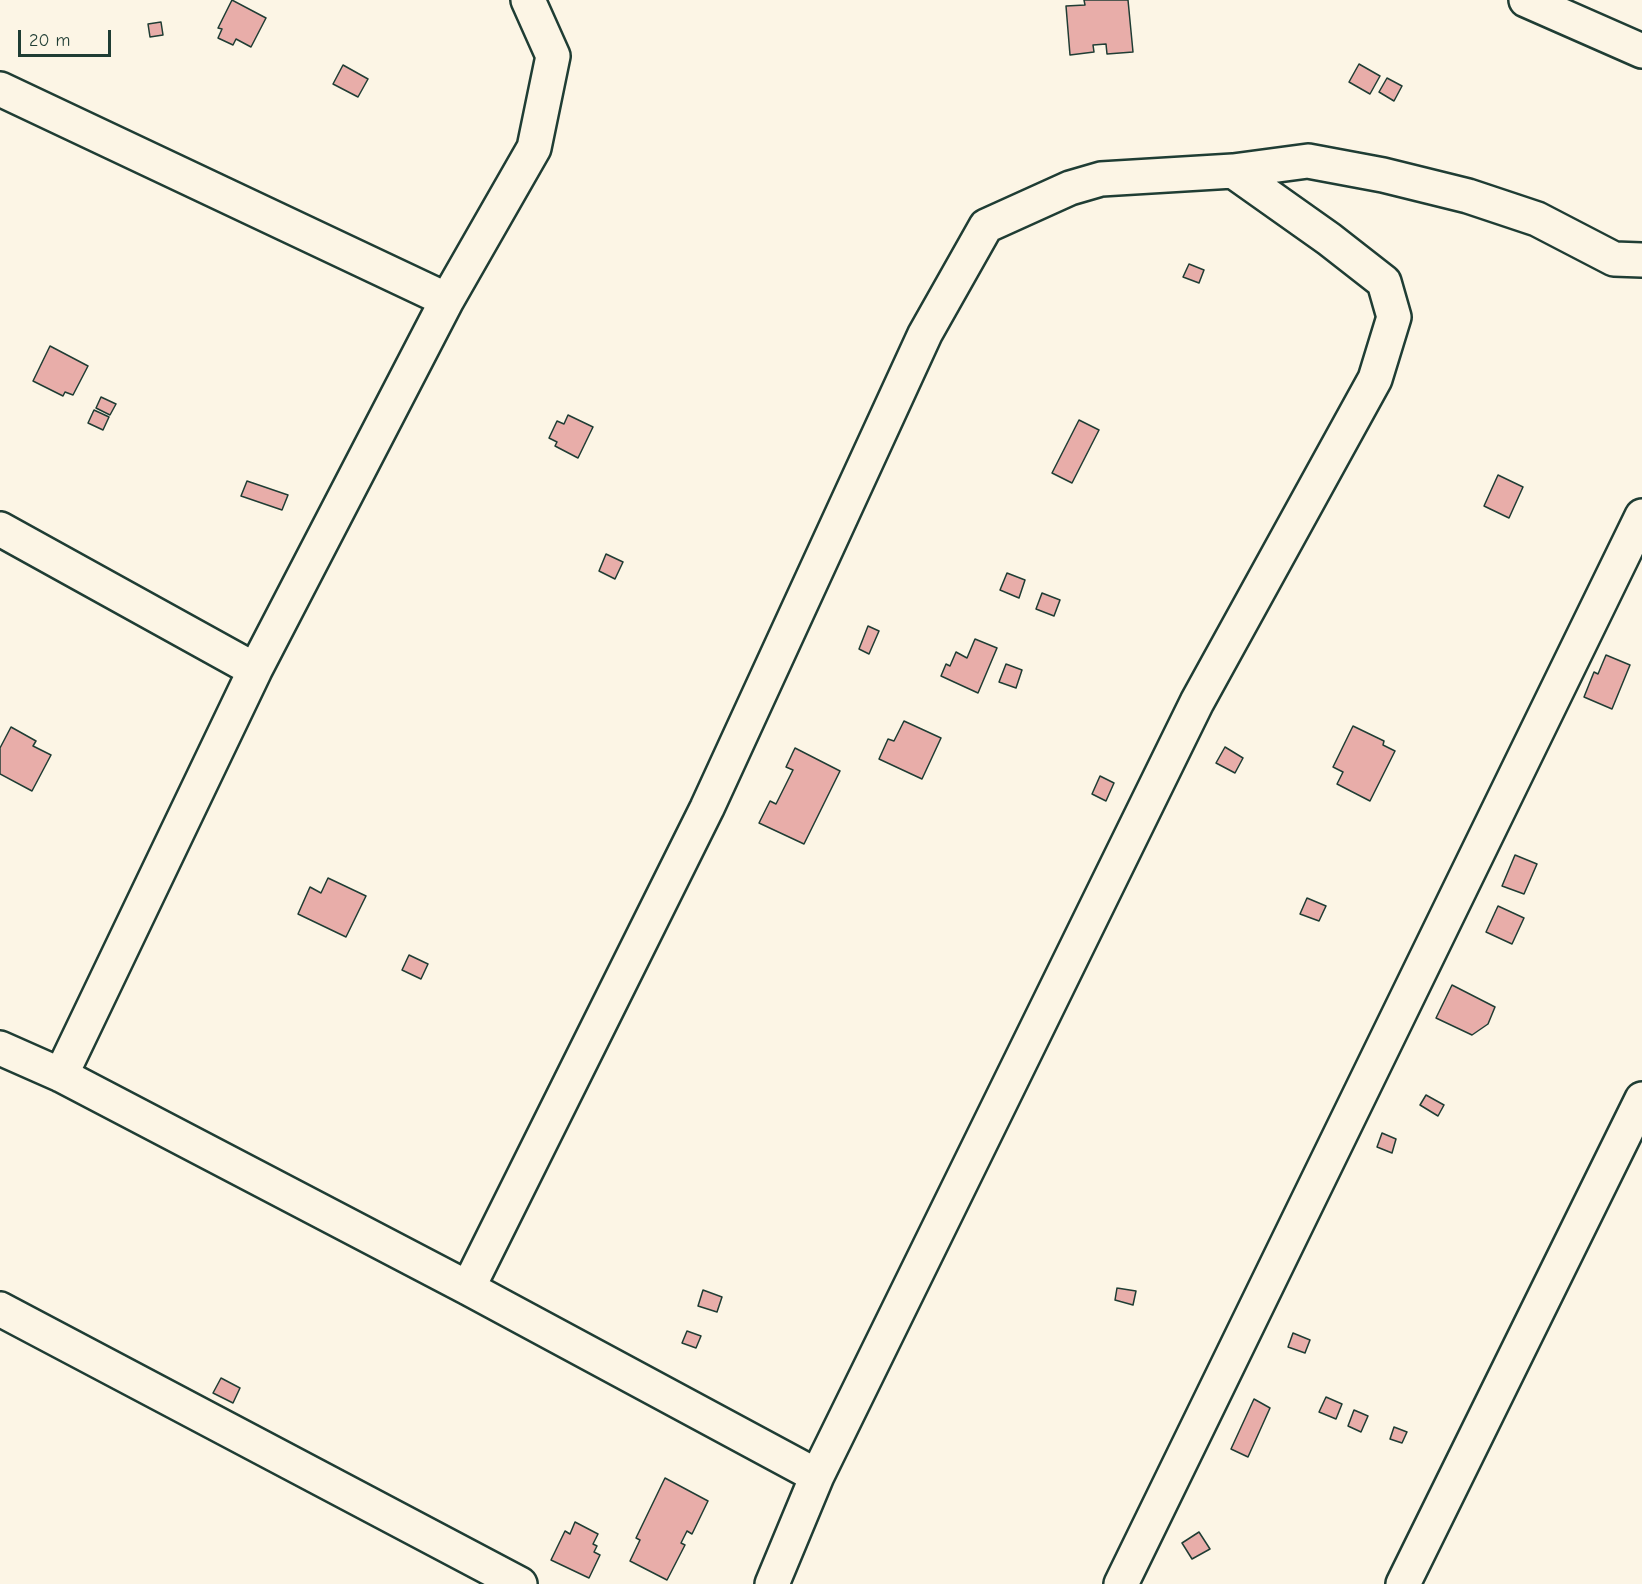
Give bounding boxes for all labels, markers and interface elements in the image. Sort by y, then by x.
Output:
scale bar [21,18,114,56]
text: 20 m [29,30,70,51]

